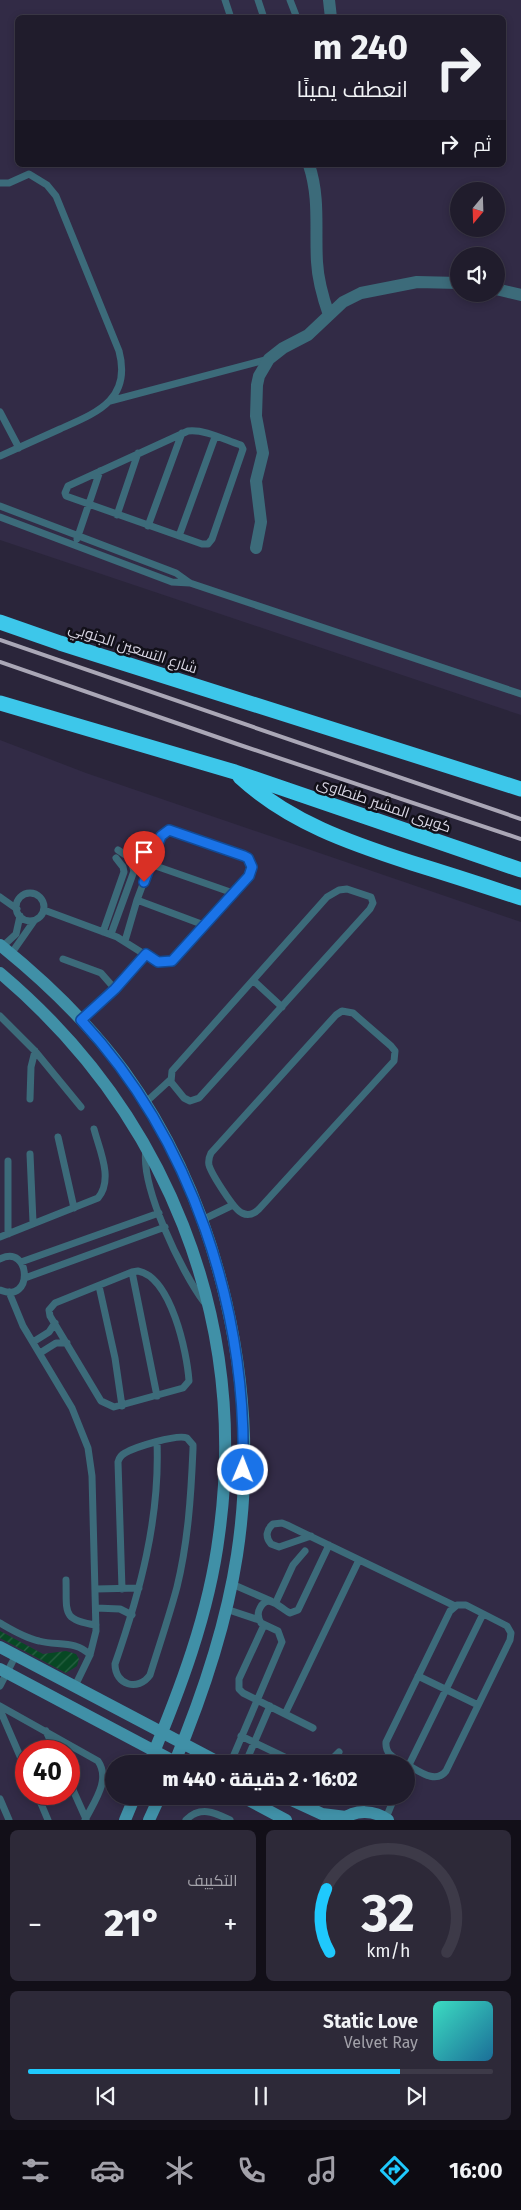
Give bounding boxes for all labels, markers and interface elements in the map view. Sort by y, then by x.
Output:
text: 240 m [313,26,408,68]
icon: right [426,35,491,100]
text: انعطف يمينًا [297,76,408,103]
icon: right [435,130,463,158]
text: ثم [473,133,491,156]
north arrow [450,182,505,238]
map controls [450,182,505,302]
button: sound [450,247,505,302]
street label: شارع التسعين الجنوبي [65,619,200,680]
street label: كوبرى المشير طنطاوى [314,774,454,837]
pin [123,831,165,882]
icon: arrive [130,838,158,866]
position arrow [216,1443,268,1495]
speed limit sign: 40 [15,1740,80,1805]
text: 16:02 · 2 دقيقة · 440 m [163,1768,357,1791]
text: التكييف [187,1871,238,1890]
text: 32 [361,1882,415,1945]
text: 21° [104,1900,161,1946]
text: − [28,1908,42,1941]
text: + [224,1908,238,1941]
text: km/h [366,1940,410,1962]
text: Static Love [323,2010,418,2033]
text: Velvet Ray [344,2033,418,2052]
icon: previous [92,2082,120,2110]
icon: pause [247,2082,275,2110]
icon: next [402,2082,430,2110]
icon: filters [18,2153,53,2188]
icon: car [90,2153,125,2188]
icon: climate [162,2153,197,2188]
icon: phone [234,2153,269,2188]
icon: music [305,2153,340,2188]
icon: directions [377,2153,412,2188]
text: 16:00 [449,2157,503,2184]

